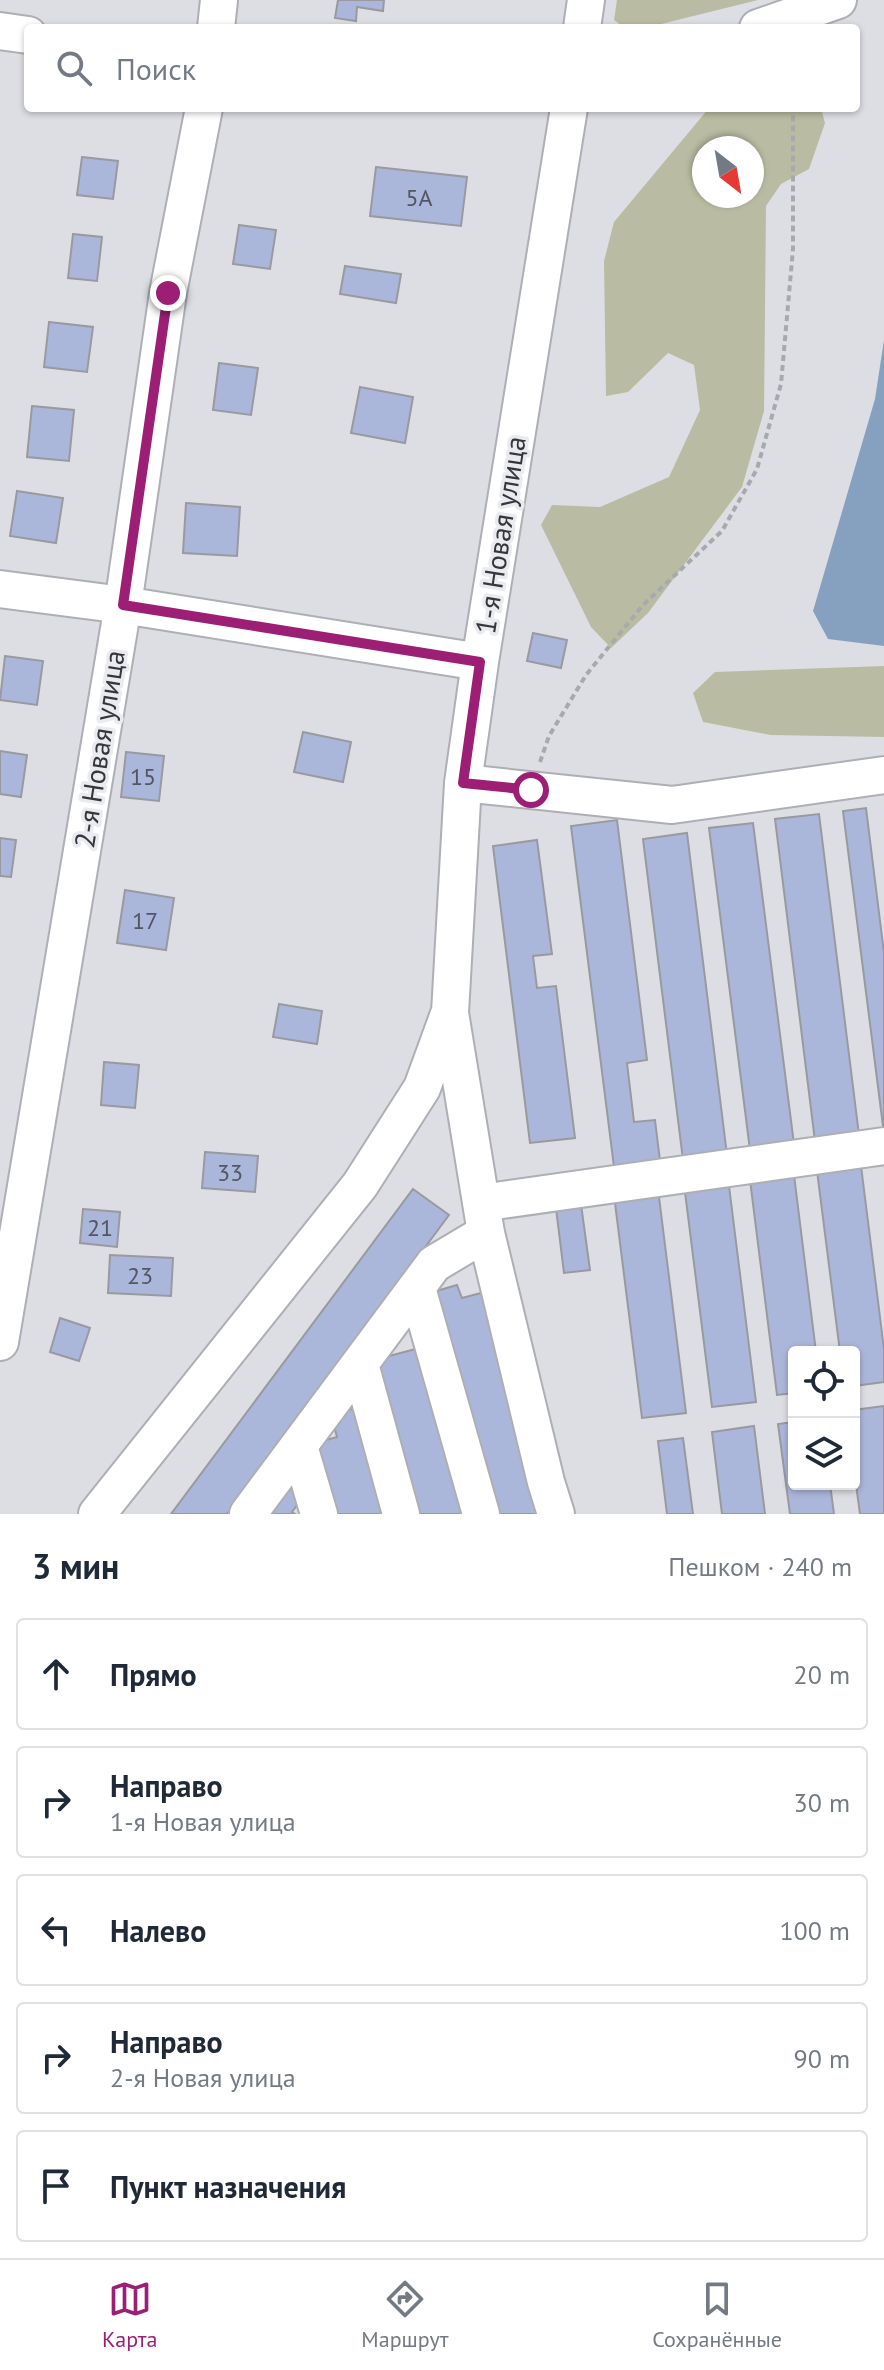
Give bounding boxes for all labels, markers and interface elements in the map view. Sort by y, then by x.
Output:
search box [24,24,860,112]
icon: search [52,46,96,90]
text: Поиск [116,49,196,88]
north arrow [692,136,764,208]
house number: 5А [405,182,433,213]
route end [150,275,186,311]
street label: 1-я Новая улица [466,433,534,637]
street label: 2-я Новая улица [65,647,133,851]
house number: 15 [130,761,156,792]
route start [513,772,549,808]
house number: 17 [132,905,158,936]
house number: 33 [217,1157,243,1188]
house number: 21 [87,1212,113,1243]
house number: 23 [127,1260,153,1291]
map controls [788,1346,860,1490]
button: locate [788,1346,860,1418]
button: layers [788,1418,860,1490]
text: 3 мин [32,1544,119,1588]
text: Пешком · 240 m [668,1550,852,1583]
icon: ahead [34,1652,78,1696]
text: Прямо [110,1655,197,1694]
text: 20 m [794,1658,850,1691]
text: Направо [110,1766,223,1805]
icon: right [34,1780,78,1824]
text: 30 m [794,1786,850,1819]
text: 1-я Новая улица [110,1805,296,1838]
icon: left [34,1908,78,1952]
text: Налево [110,1911,206,1950]
text: 100 m [779,1914,850,1947]
text: Направо [110,2022,223,2061]
icon: right [34,2036,78,2080]
text: 90 m [794,2042,850,2075]
text: 2-я Новая улица [110,2061,296,2094]
icon: arrive [34,2164,78,2208]
text: Пункт назначения [110,2167,346,2206]
tab: Карта [102,2277,157,2353]
tab: Маршрут [361,2277,448,2353]
tab: Сохранённые [652,2277,782,2353]

